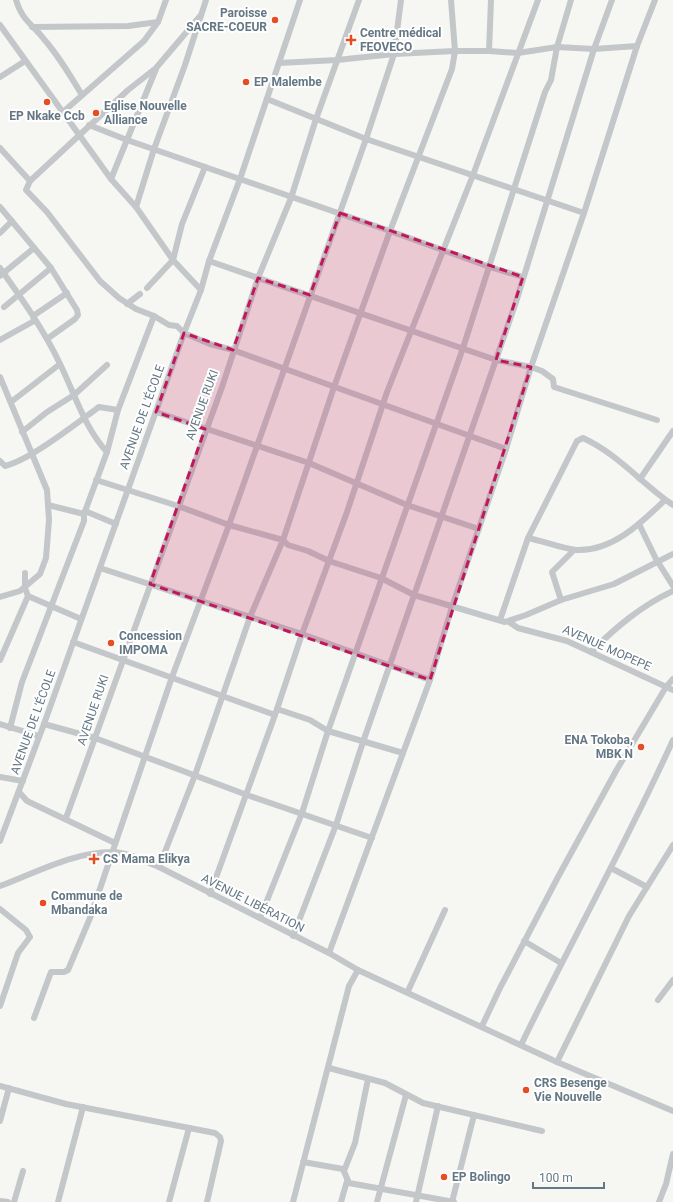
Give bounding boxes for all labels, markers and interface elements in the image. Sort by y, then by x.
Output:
place label: Paroisse SACRE-COEUR [186,6,268,34]
marker: Paroisse SACRE-COEUR [270,15,280,25]
place label: Centre médical FEOVECO [360,26,442,54]
marker: Centre médical FEOVECO [345,34,357,46]
place label: EP Malembe [254,75,322,89]
marker: EP Malembe [241,77,251,87]
marker: EP Nkake Ccb [42,97,52,107]
place label: Eglise Nouvelle Alliance [104,99,187,127]
marker: Eglise Nouvelle Alliance [91,108,101,118]
place label: EP Nkake Ccb [9,109,85,123]
street label: AVENUE DE L'ÉCOLE [116,362,168,471]
street label: AVENUE RUKI [183,368,221,442]
street label: AVENUE MOPEPE [561,622,654,674]
place label: Concession IMPOMA [119,629,182,657]
marker: Concession IMPOMA [106,638,116,648]
street label: AVENUE DE L'ÉCOLE [7,667,59,776]
street label: AVENUE RUKI [74,673,112,747]
place label: ENA Tokoba, MBK N [564,733,633,761]
marker: ENA Tokoba, MBK N [636,742,646,752]
place label: CS Mama Elikya [103,852,190,866]
marker: CS Mama Elikya [88,853,100,865]
street label: AVENUE LIBÉRATION [199,870,307,935]
place label: Commune de Mbandaka [51,889,123,917]
marker: Commune de Mbandaka [38,898,48,908]
place label: CRS Besenge Vie Nouvelle [534,1076,607,1104]
marker: CRS Besenge Vie Nouvelle [521,1085,531,1095]
scale bar [533,1164,604,1190]
place label: EP Bolingo [452,1170,511,1184]
text: 100 m [539,1171,573,1185]
marker: EP Bolingo [439,1172,449,1182]

